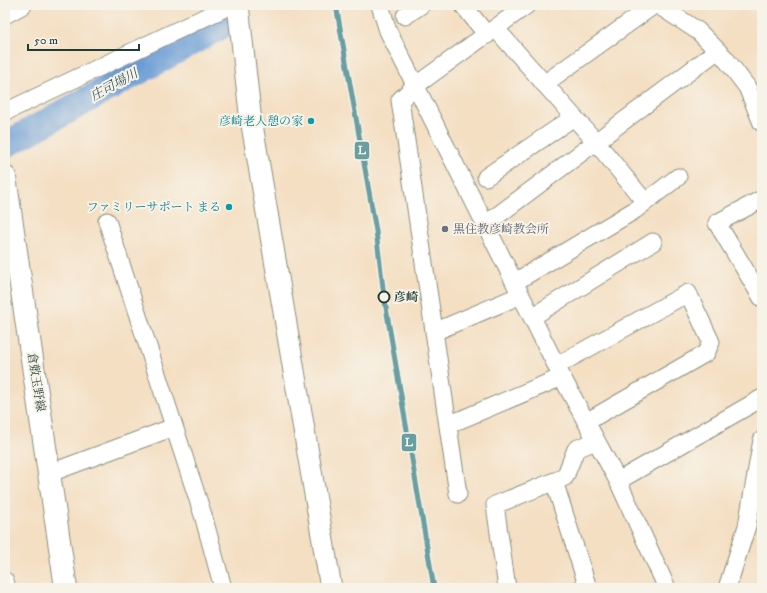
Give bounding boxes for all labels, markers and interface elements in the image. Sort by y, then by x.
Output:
scale bar [28,26,139,52]
text: 50 m [34,33,58,48]
water label: 庄司場川 [87,64,142,105]
place label: 彦崎老人憩の家 [219,114,303,129]
marker: 彦崎老人憩の家 [306,116,316,126]
line badge: L [354,141,370,160]
text: L [358,144,366,158]
place label: ファミリーサポート まる [87,200,221,215]
marker: ファミリーサポート まる [224,202,234,212]
place label: 黒住教彦崎教会所 [453,222,549,237]
marker: 黒住教彦崎教会所 [440,224,450,234]
marker: 彦崎 [377,290,391,304]
place label: 彦崎 [394,290,419,305]
street label: 倉敷玉野線 [24,351,48,413]
line badge: L [401,433,417,452]
text: L [405,436,413,450]

